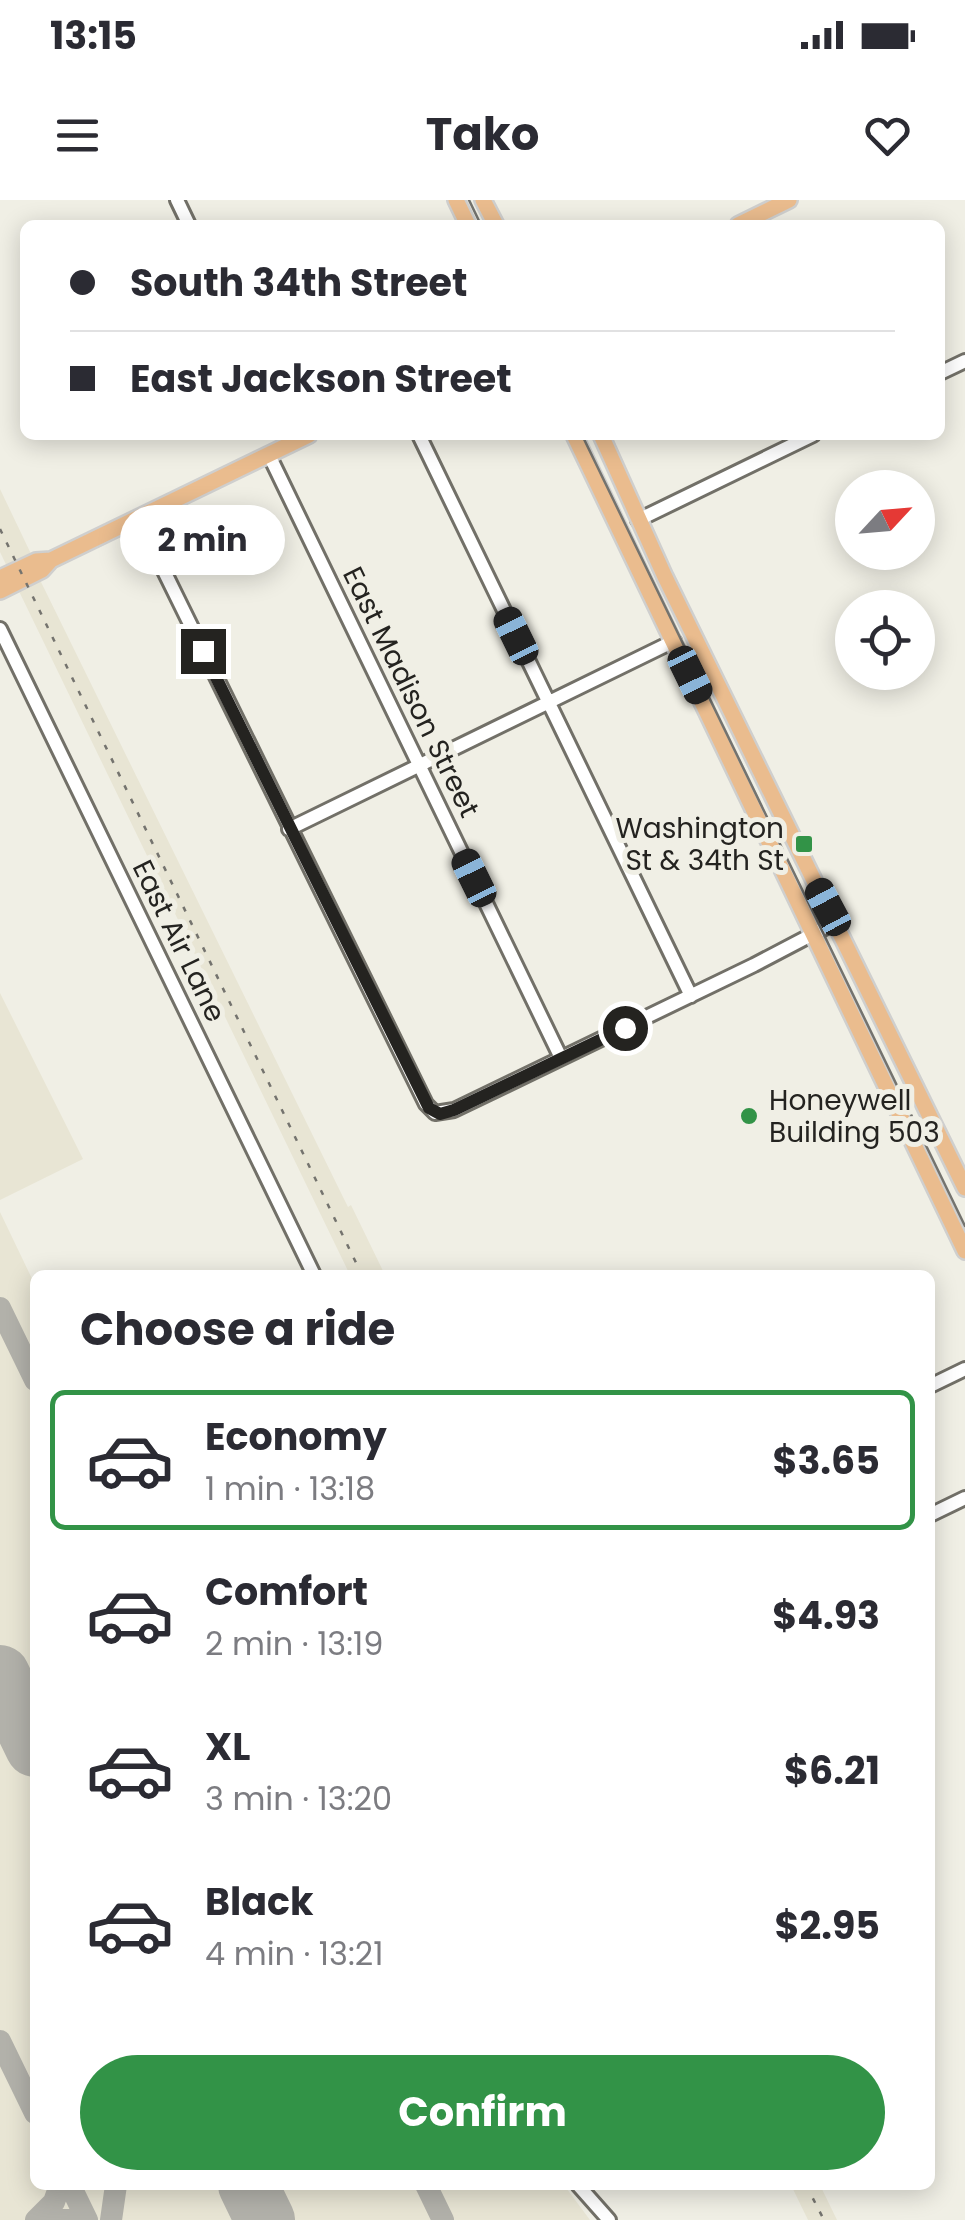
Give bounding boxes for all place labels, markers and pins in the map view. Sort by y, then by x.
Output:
place label: Washington St & 34th St [615,809,784,880]
marker: Washington St & 34th St [793,833,815,855]
place label: Honeywell Building 503 [769,1081,940,1152]
marker: Honeywell Building 503 [738,1105,760,1127]

